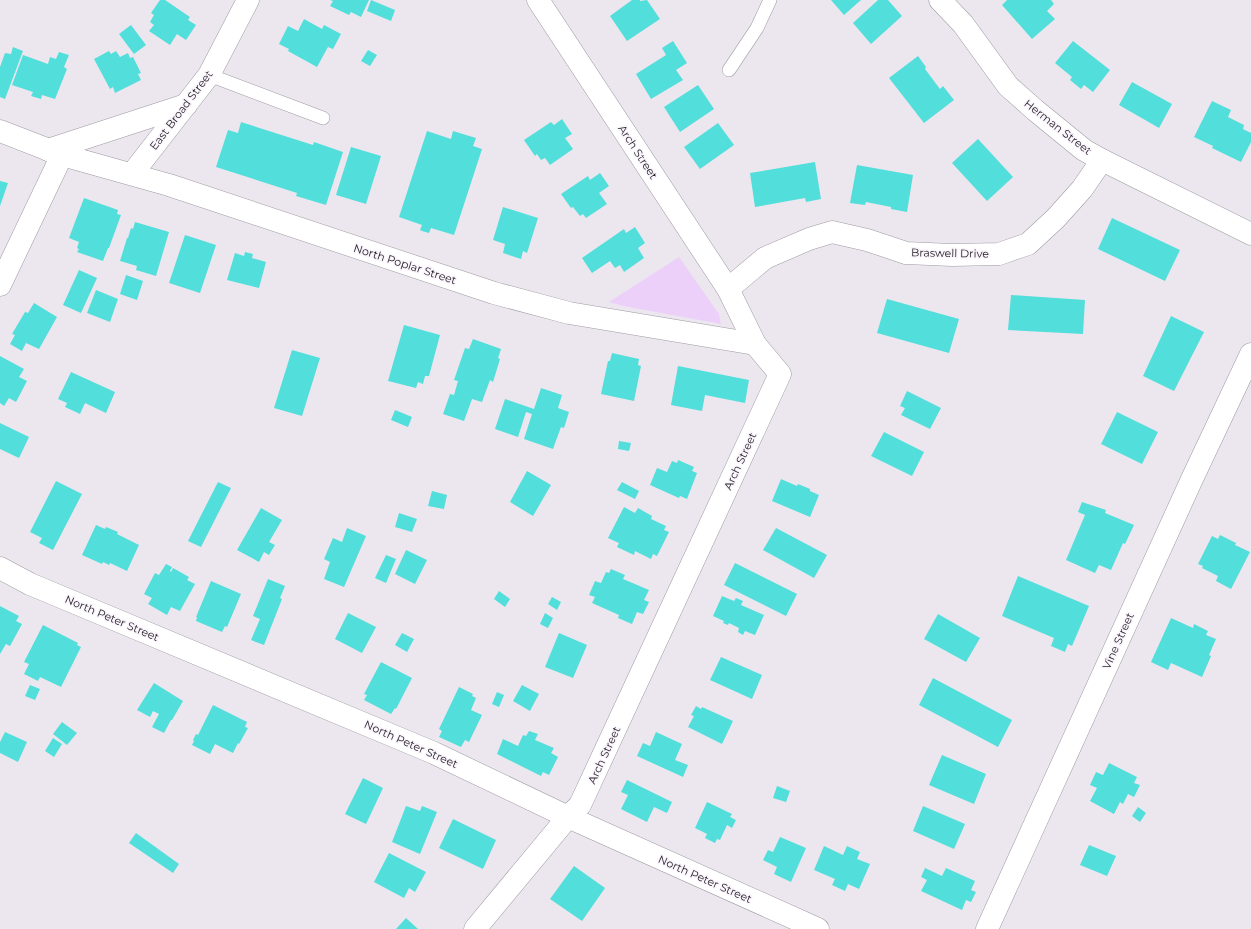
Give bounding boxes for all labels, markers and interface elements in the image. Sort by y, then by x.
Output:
street label: East Broad Street [147,67,216,153]
street label: Herman Street [1022,96,1095,158]
street label: Arch Street [615,122,661,182]
street label: North Poplar Street [352,241,459,287]
street label: Braswell Drive [911,245,989,261]
street label: Arch Street [721,430,760,492]
street label: North Peter Street [63,592,162,644]
street label: Vine Street [1099,610,1137,672]
street label: North Peter Street [362,717,460,771]
street label: Arch Street [585,724,624,786]
street label: North Peter Street [656,852,754,906]

